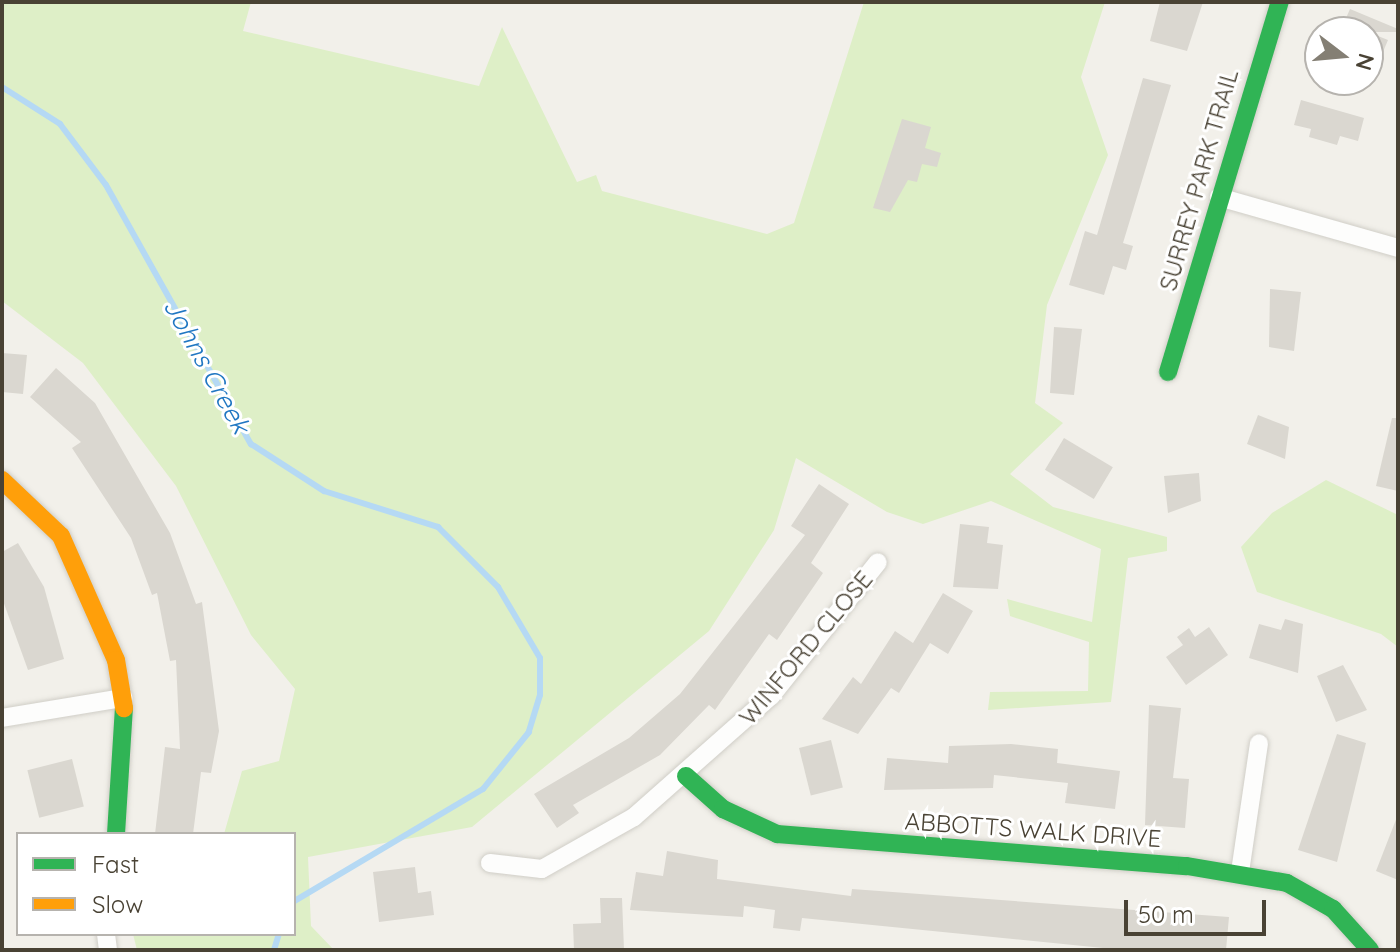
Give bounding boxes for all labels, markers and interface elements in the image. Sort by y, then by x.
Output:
north arrow [1304,16,1384,96]
text: N [1349,50,1381,74]
street label: SURREY PARK TRAIL [1154,66,1244,294]
water label: Johns Creek [157,293,257,439]
street label: WINFORD CLOSE [733,565,879,731]
street label: ABBOTTS WALK DRIVE [904,807,1162,853]
legend [16,832,296,936]
text: Fast [92,849,139,879]
scale bar [1128,884,1270,934]
text: Slow [92,889,143,919]
text: 50 m [1138,899,1194,929]

